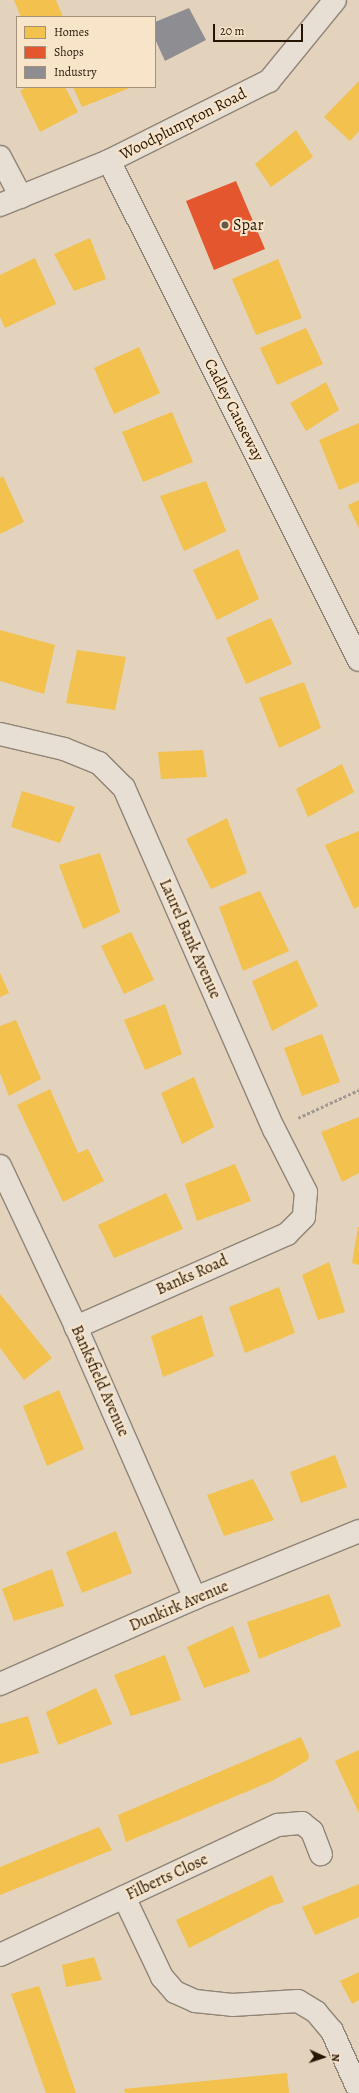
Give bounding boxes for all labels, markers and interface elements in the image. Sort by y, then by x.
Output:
legend [16,16,156,88]
scale bar [215,16,305,42]
text: 20 m [220,23,244,39]
text: Homes [54,24,89,40]
text: Shops [54,44,84,60]
text: Industry [54,64,97,80]
street label: Woodplumpton Road [116,84,250,164]
place label: Spar [233,215,264,235]
marker: Spar [220,220,230,230]
street label: Cadley Causeway [200,356,268,464]
street label: Laurel Bank Avenue [155,876,225,1002]
street label: Banks Road [153,1251,231,1299]
street label: Banksfield Avenue [67,1322,133,1440]
street label: Dunkirk Avenue [126,1576,232,1636]
street label: Filberts Close [123,1850,211,1904]
north arrow [303,2037,343,2077]
text: N [328,2053,343,2062]

